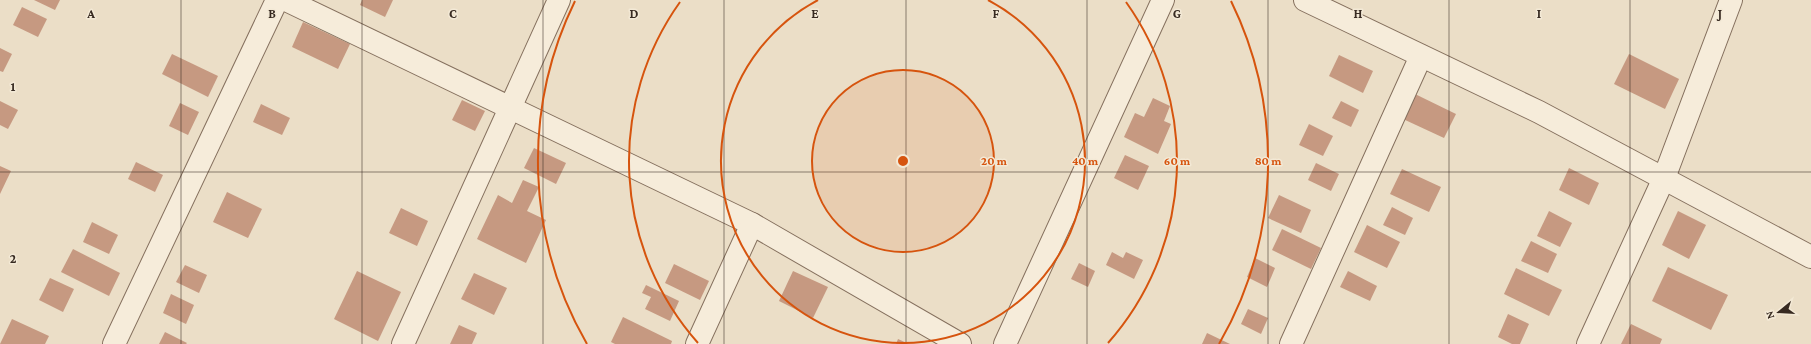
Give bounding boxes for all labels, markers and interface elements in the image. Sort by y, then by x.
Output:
text: A [86,6,95,21]
text: B [268,6,276,21]
text: C [449,6,457,21]
text: D [630,6,639,21]
text: E [811,6,819,21]
text: F [993,6,1000,21]
text: G [1173,6,1181,21]
text: H [1354,6,1363,21]
text: I [1537,6,1541,21]
text: J [1716,6,1722,21]
text: 1 [11,79,16,94]
centre of rings [896,154,910,168]
text: 20 m [981,154,1008,168]
text: 40 m [1072,154,1099,168]
text: 60 m [1164,154,1191,168]
text: 80 m [1255,154,1282,168]
text: 2 [10,251,17,266]
north arrow [1759,292,1799,332]
text: N [1762,309,1776,321]

